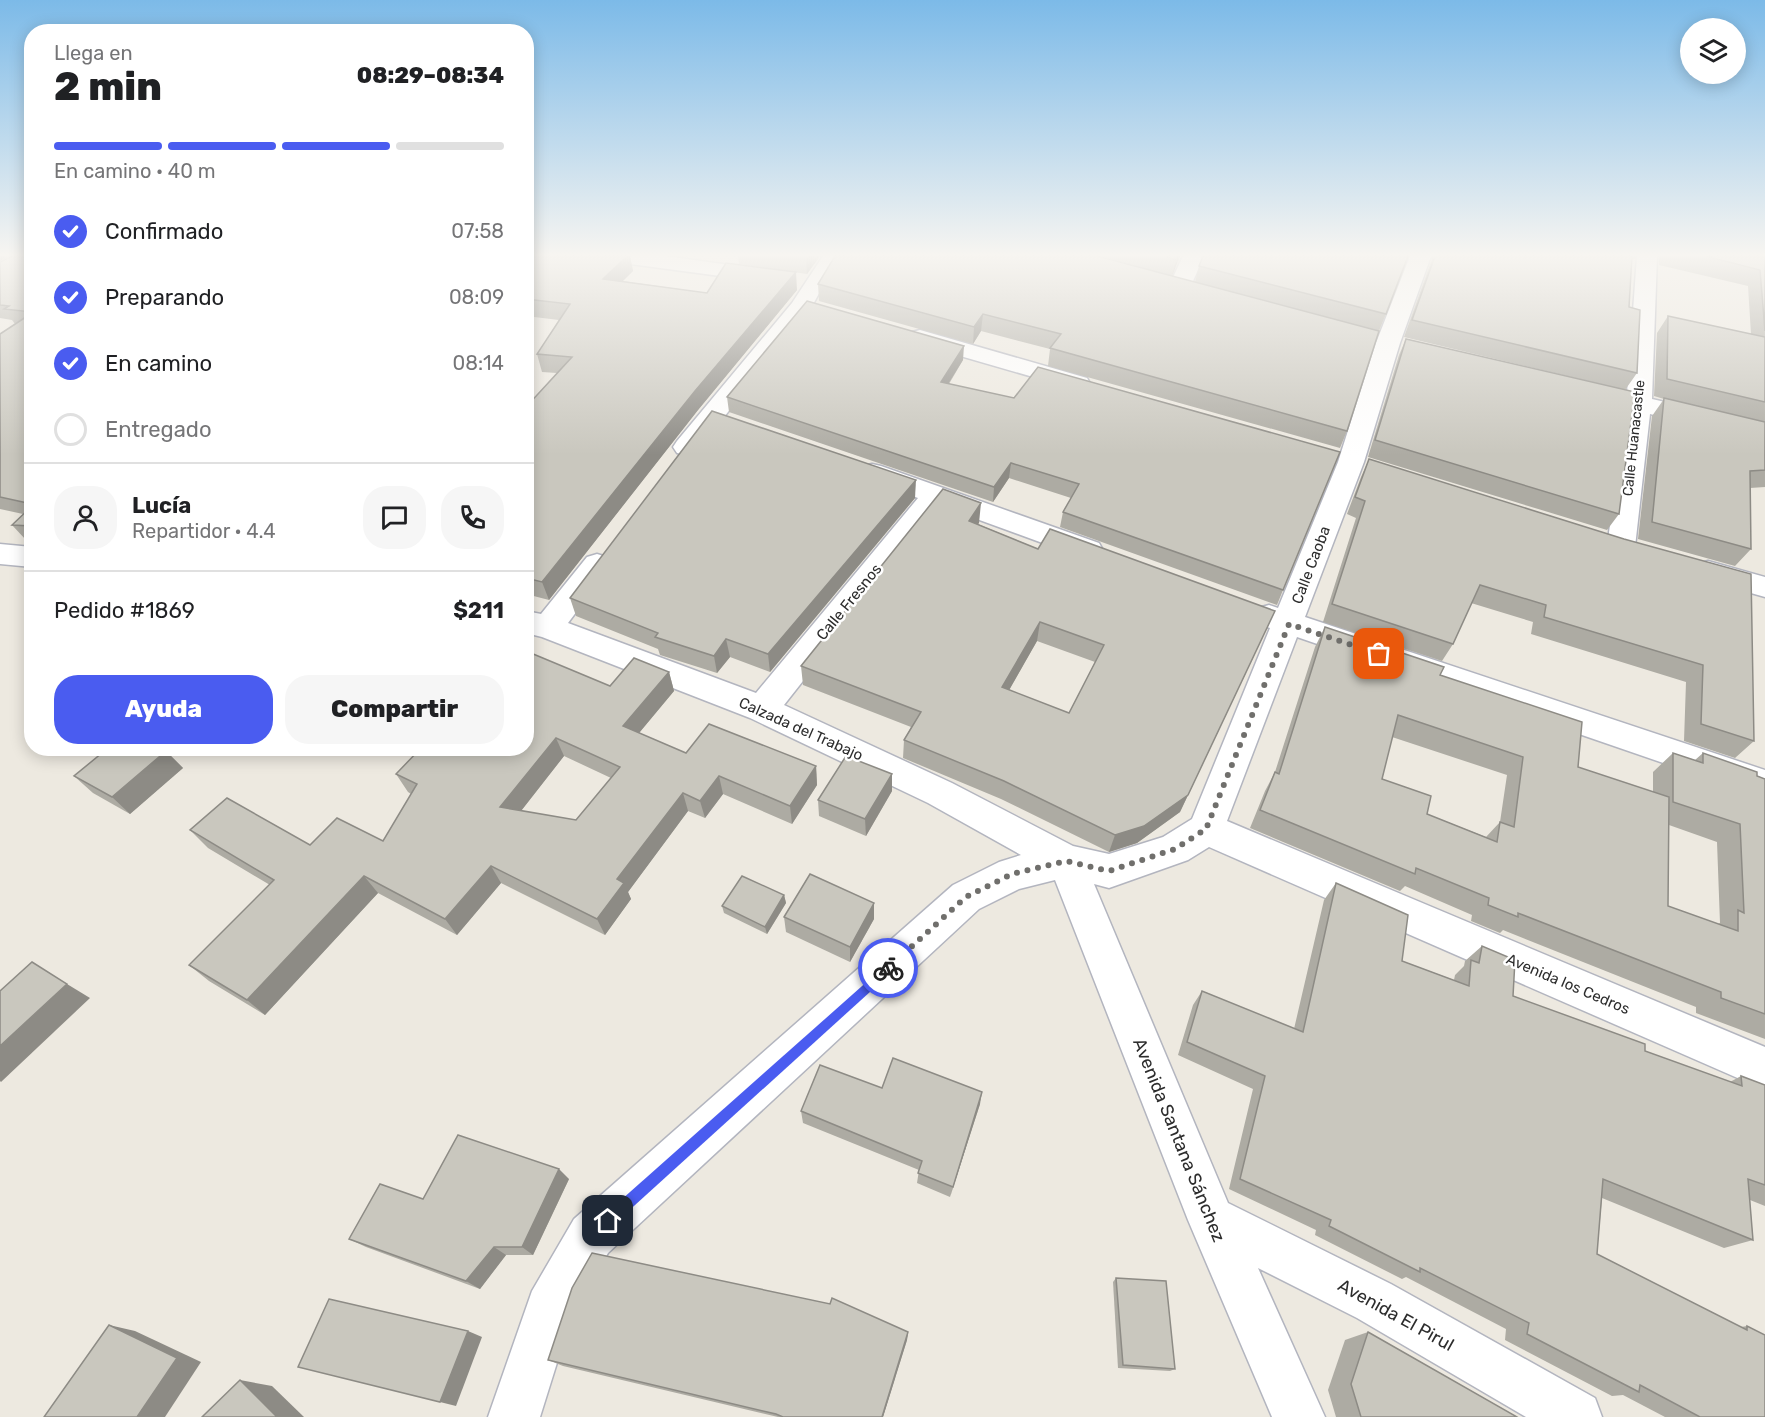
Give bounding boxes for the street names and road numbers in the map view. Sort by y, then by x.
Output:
street label: Calle Huanacastle [1619,379,1649,497]
street label: Calle Caoba [1288,524,1334,606]
street label: Calle Fresnos [813,560,886,644]
street label: Calzada del Trabajo [736,694,866,764]
street label: Avenida los Cedros [1504,950,1633,1018]
street label: Avenida Santana Sánchez [1128,1035,1230,1245]
street label: Avenida El Pirul [1334,1274,1458,1356]

